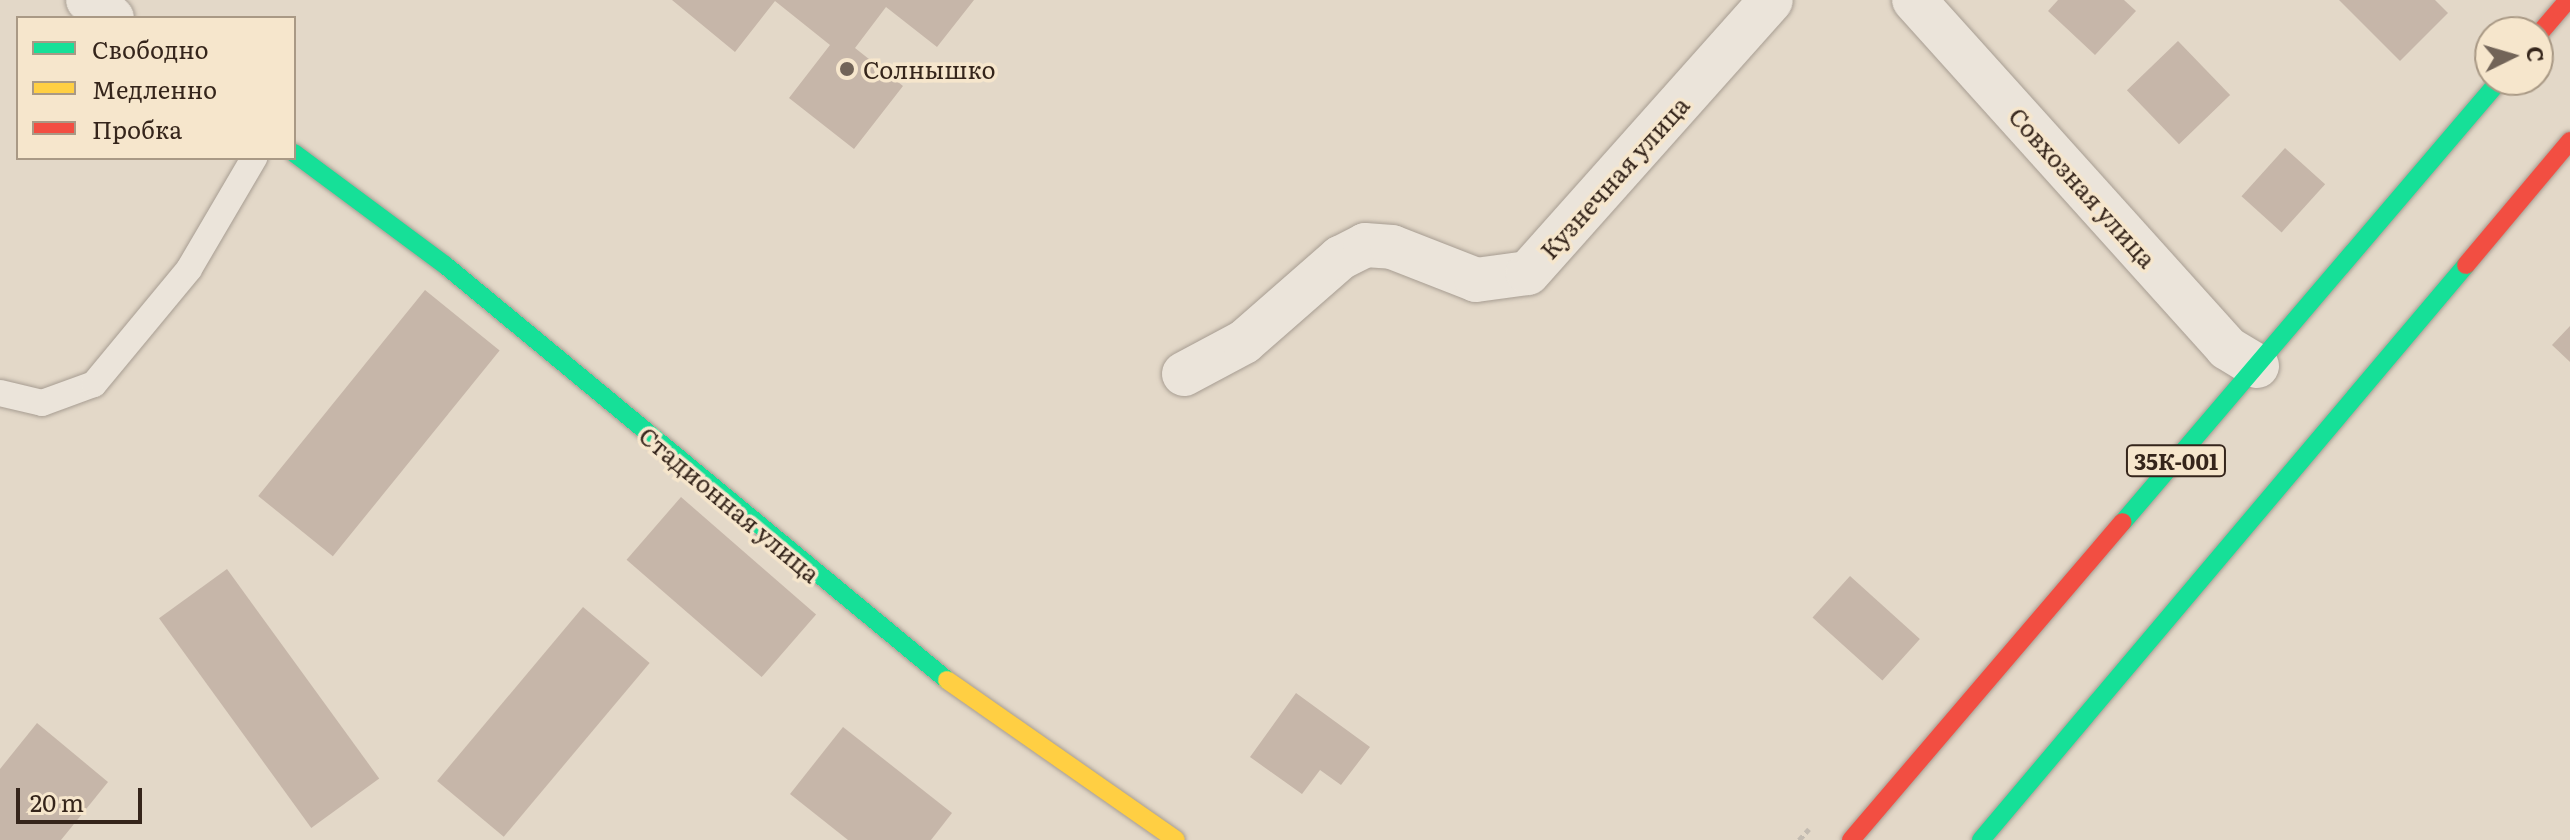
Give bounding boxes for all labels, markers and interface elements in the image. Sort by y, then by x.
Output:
legend [16,16,296,160]
north arrow [2474,16,2554,96]
text: Свободно [92,31,209,66]
text: С [2519,45,2554,63]
place label: Солнышко [863,55,995,83]
marker: Солнышко [838,60,856,78]
text: Медленно [92,71,217,106]
street label: Кузнечная улица [1534,90,1694,264]
street label: Совхозная улица [2004,101,2162,273]
text: Пробка [92,111,182,146]
street label: Стадионная улица [634,420,826,588]
road number: 35К-001 [2124,443,2228,479]
scale bar [20,772,146,822]
text: 20 m [30,784,84,819]

